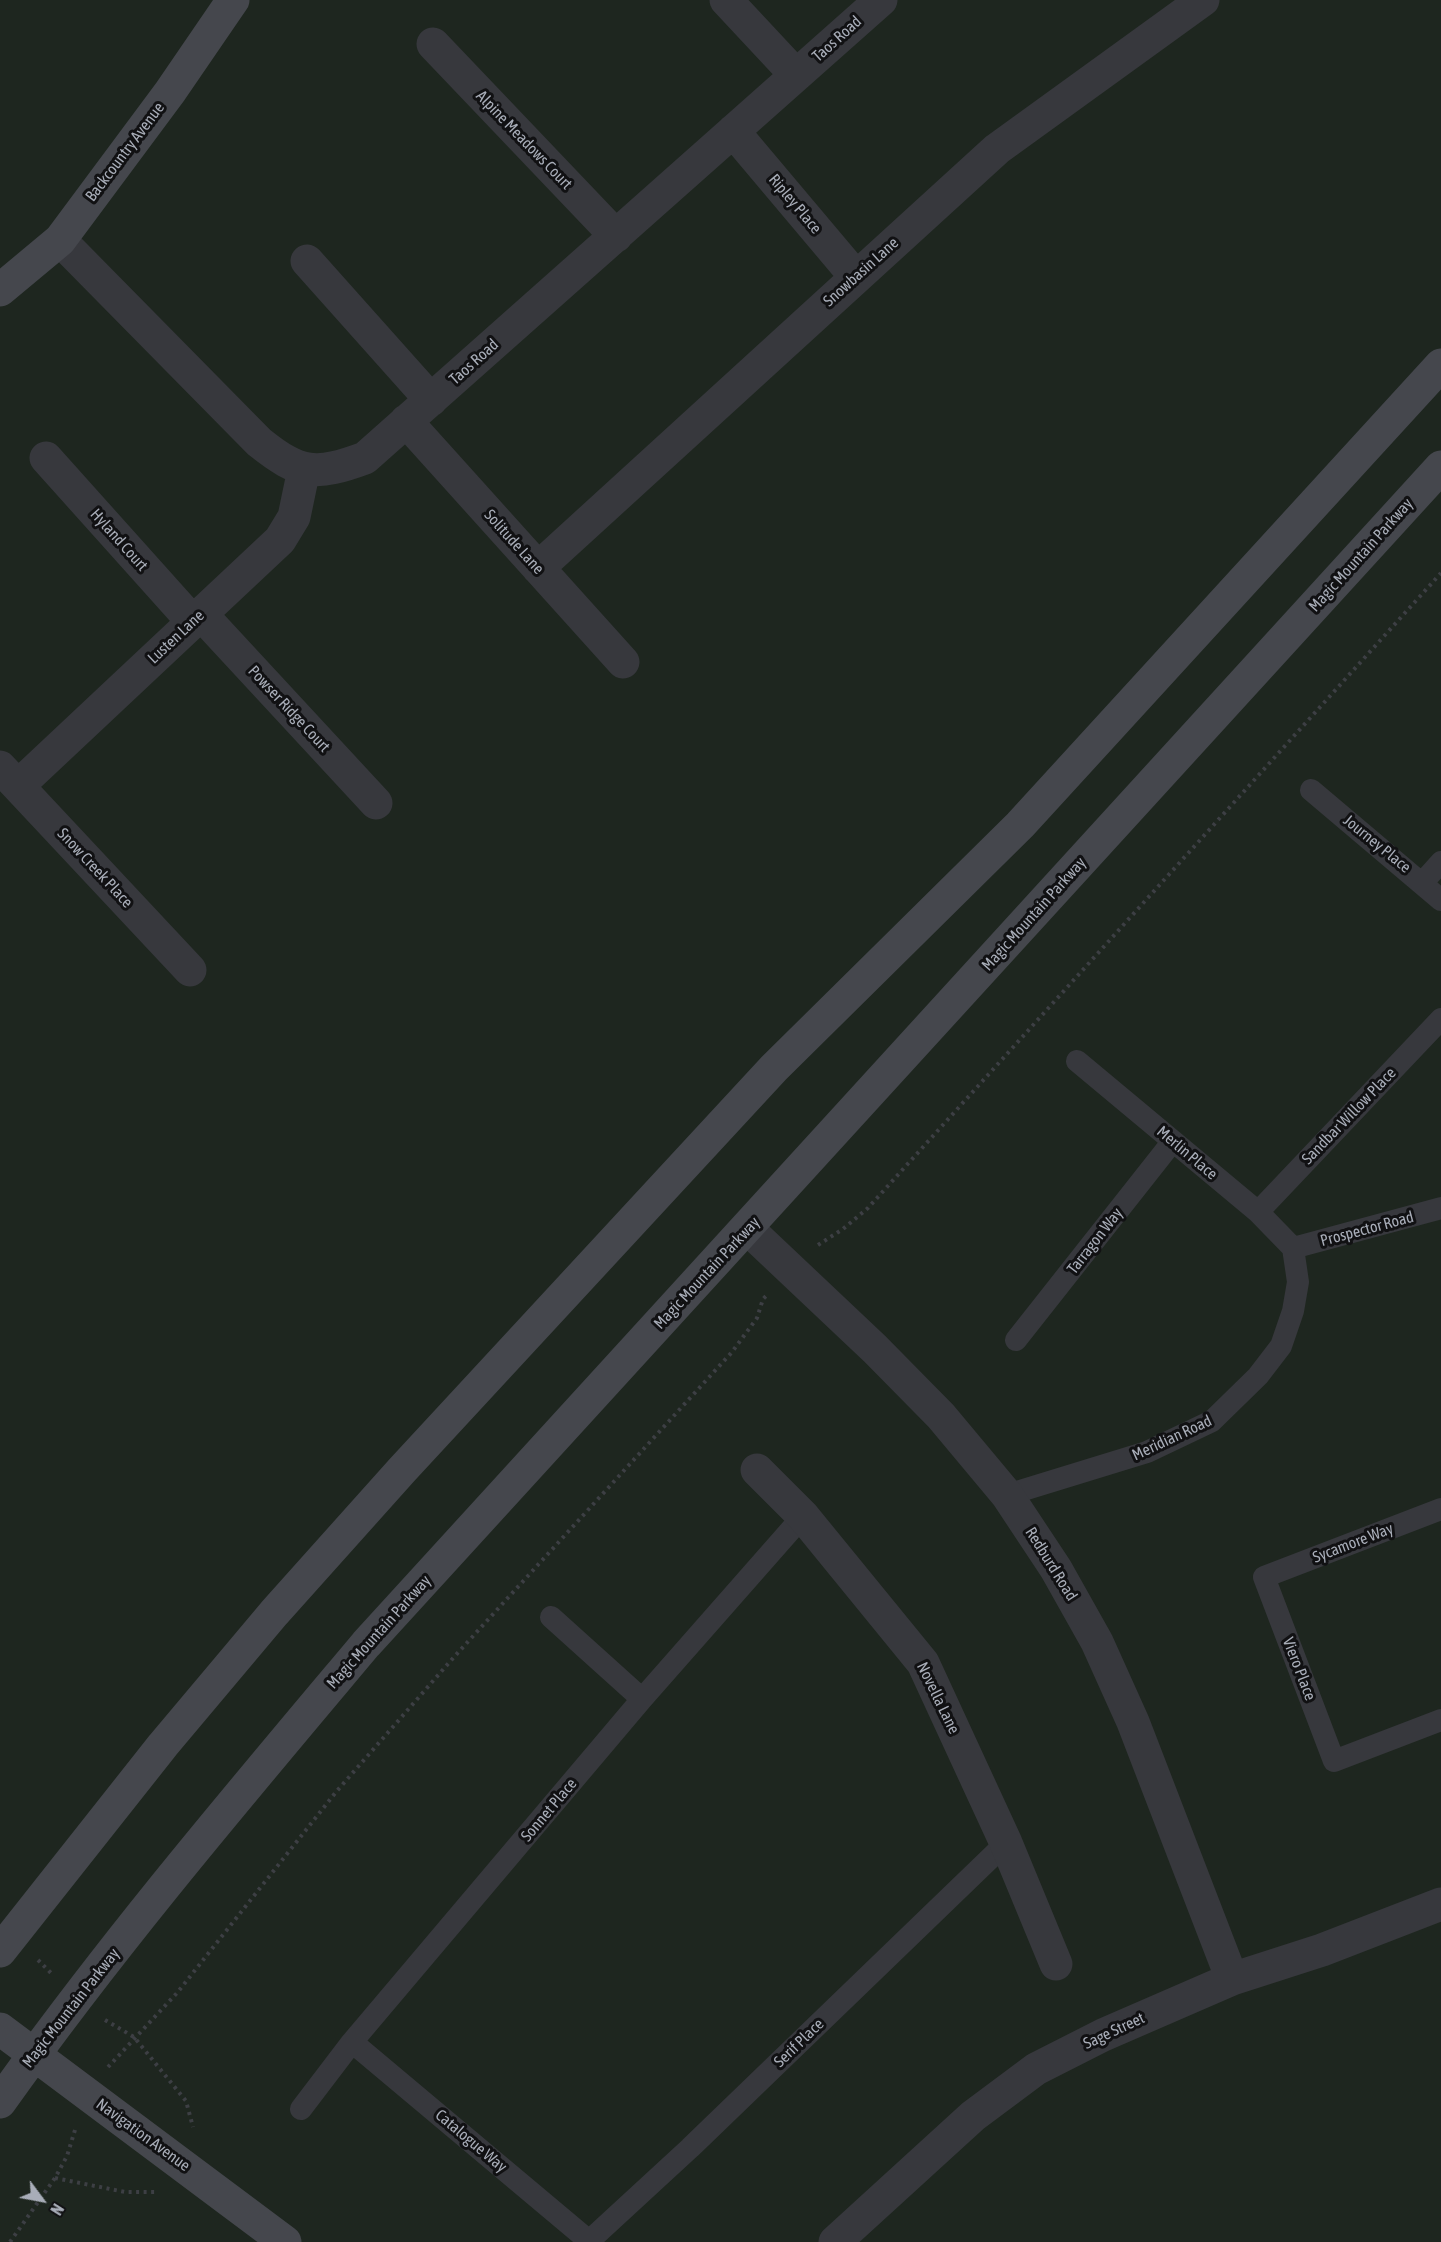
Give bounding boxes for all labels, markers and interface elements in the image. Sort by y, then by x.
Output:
street label: Taos Road [809,12,865,66]
street label: Alpine Meadows Court [472,87,576,193]
street label: Backcountry Avenue [82,99,168,205]
street label: Ripley Place [765,170,825,238]
street label: Snowbasin Lane [820,233,902,311]
street label: Taos Road [446,335,502,389]
street label: Magic Mountain Parkway [1305,494,1417,616]
street label: Hyland Court [86,505,152,575]
street label: Solitude Lane [480,506,548,578]
street label: Lusten Lane [144,606,208,668]
street label: Powser Ridge Court [244,662,334,756]
street label: Journey Place [1339,811,1415,877]
street label: Snow Creek Place [53,824,137,912]
street label: Magic Mountain Parkway [978,853,1090,975]
street label: Sandbar Willow Place [1298,1064,1400,1168]
street label: Merlin Place [1153,1122,1221,1184]
street label: Tarragon Way [1063,1204,1127,1278]
street label: Prospector Road [1318,1207,1416,1251]
street label: Magic Mountain Parkway [650,1213,764,1333]
street label: Meridian Road [1129,1411,1215,1465]
street label: Sycamore Way [1310,1519,1396,1567]
street label: Redburd Road [1021,1524,1081,1604]
street label: Magic Mountain Parkway [323,1571,435,1693]
street label: Viero Place [1278,1635,1320,1703]
street label: Novella Lane [912,1659,964,1737]
street label: Sonnet Place [517,1775,581,1845]
street label: Magic Mountain Parkway [18,1944,124,2072]
street label: Sage Street [1080,2009,1148,2053]
street label: Serif Place [770,2015,828,2071]
street label: Navigation Avenue [92,2095,194,2175]
street label: Catalogue Way [431,2106,511,2176]
north arrow [12,2170,72,2230]
text: N [47,2201,67,2218]

